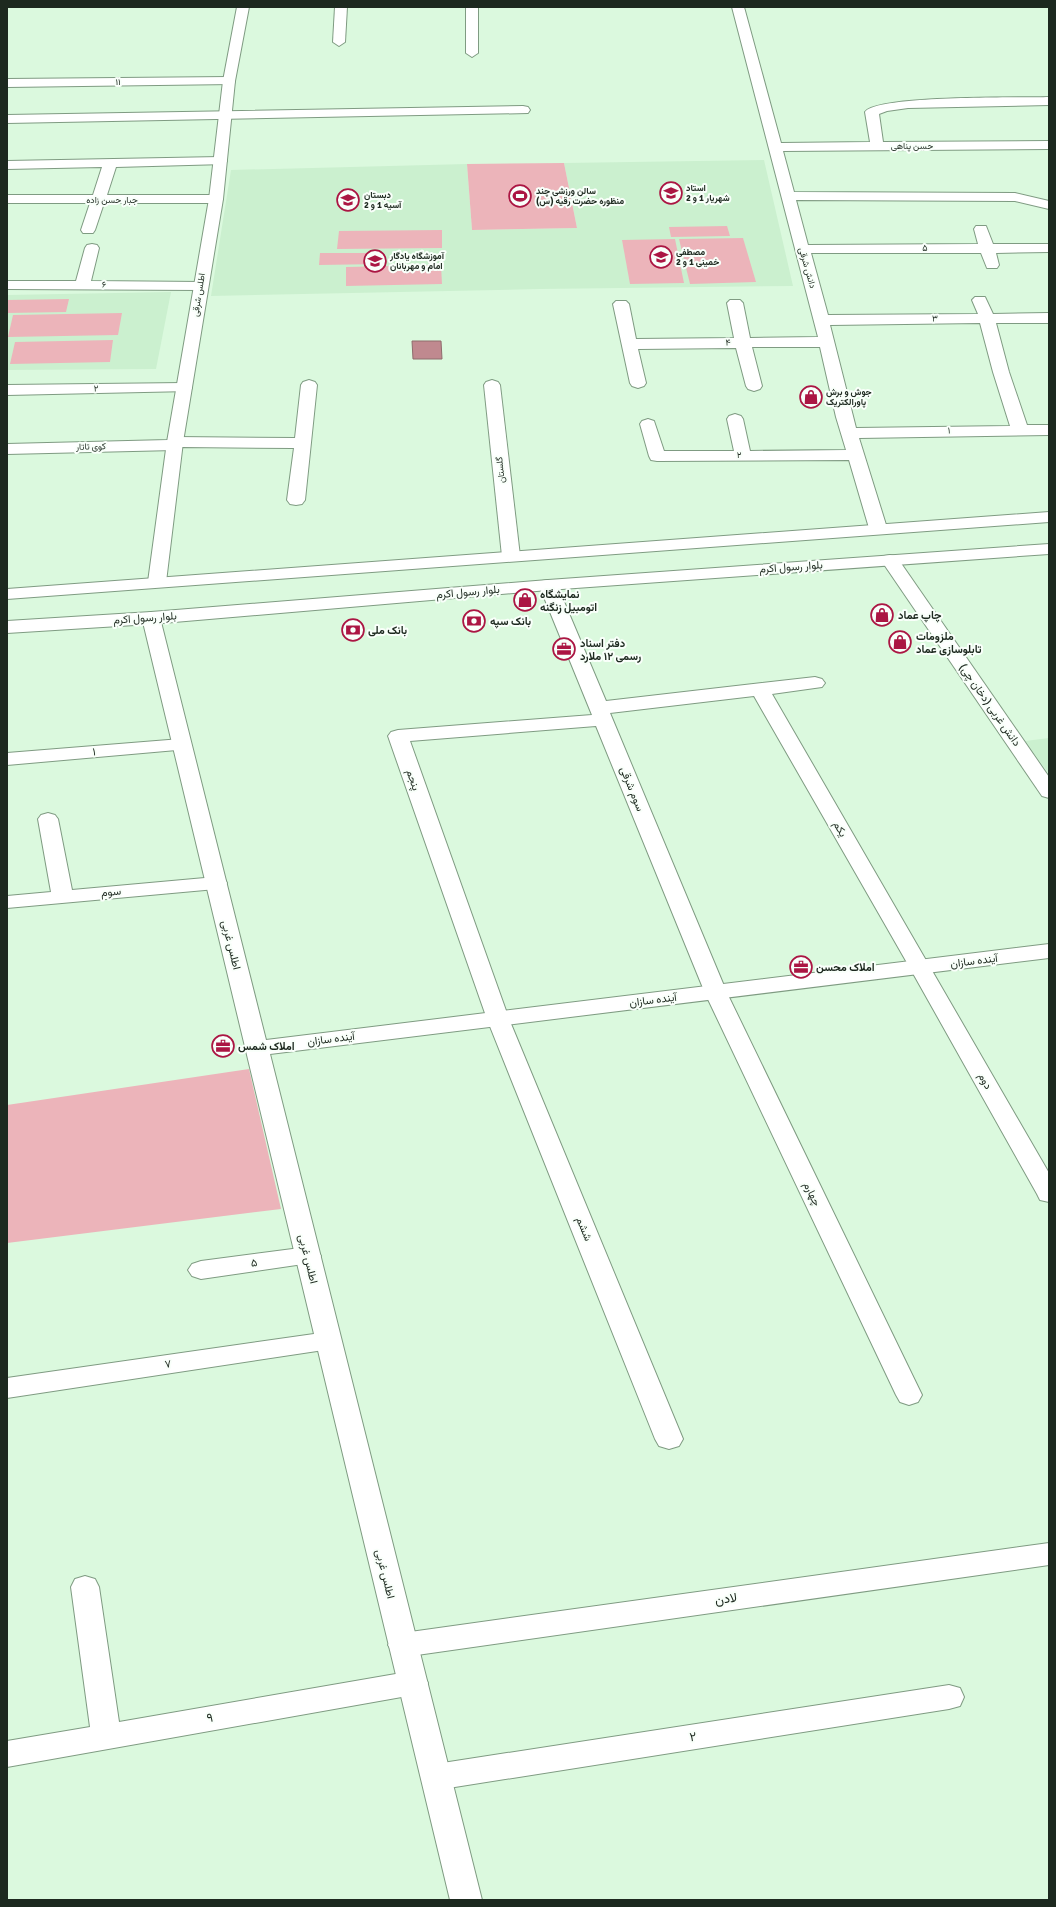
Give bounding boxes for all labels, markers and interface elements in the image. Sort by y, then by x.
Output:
street label: ۱۱ [115,77,121,88]
street label: حسن پناهی [891,141,933,152]
school or university icon: استاد شهریار 1 و 2 [658,180,684,206]
sports icon: سالن ورزشی چند منظوره حضرت رقیه (س) [507,183,533,209]
place label: استاد شهریار 1 و 2 [686,183,730,204]
place label: سالن ورزشی چند منظوره حضرت رقیه (س) [536,186,624,207]
school or university icon: دبستان آسیه 1 و 2 [335,187,361,213]
place label: دبستان آسیه 1 و 2 [364,190,402,211]
street label: جبار حسن زاده [86,195,138,206]
street label: ۵ [922,243,928,254]
school or university icon: مصطفی خمینی 1 و 2 [648,244,674,270]
street label: دانش شرقی [796,246,818,290]
place label: مصطفی خمینی 1 و 2 [676,247,719,268]
school or university icon: آموزشگاه یادگار امام و مهربانان [362,248,388,274]
place label: آموزشگاه یادگار امام و مهربانان [389,251,445,272]
street label: اطلس شرقی [190,272,208,318]
street label: ۶ [102,279,107,291]
street label: ۳ [932,313,938,325]
street label: ۴ [725,337,731,349]
street label: ۲ [94,383,99,395]
shop icon: جوش و برش پاورالکتریک [798,384,824,410]
place label: جوش و برش پاورالکتریک [826,387,872,408]
street label: ۱ [948,425,950,437]
street label: کوی تاتار [75,441,106,453]
street label: ۲ [737,450,742,461]
street label: گلستان [494,456,508,484]
street label: بلوار رسول اکرم [759,558,823,577]
street label: بلوار رسول اکرم [436,583,500,602]
shop icon: نمایشگاه اتومبیل زنگنه [512,587,538,613]
place label: نمایشگاه اتومبیل زنگنه [540,588,597,614]
shop icon: چاپ عماد [869,602,895,628]
bank icon: بانک سپه [461,608,487,634]
street label: بلوار رسول اکرم [113,609,177,628]
place label: چاپ عماد [898,609,942,623]
place label: بانک سپه [490,615,531,629]
bank icon: بانک ملی [340,617,366,643]
place label: بانک ملی [368,624,407,637]
shop icon: ملزومات تابلوسازی عماد [887,629,913,655]
place label: ملزومات تابلوسازی عماد [916,630,982,656]
office icon: دفتر اسناد رسمی ۱۲ ملارد [551,636,577,662]
place label: دفتر اسناد رسمی ۱۲ ملارد [580,637,641,663]
street label: دانش غربی (دخان چی) [956,661,1023,749]
street label: ۱ [92,745,96,759]
street label: سوم شرقی [616,765,647,814]
street label: پنجم [402,768,423,793]
street label: یکم [829,819,850,840]
street label: سوم [100,885,122,900]
street label: اطلس غربی [219,919,243,971]
street label: آینده سازان [950,951,1000,970]
office icon: املاک محسن [788,954,814,980]
place label: املاک محسن [816,961,875,974]
street label: آینده سازان [629,990,679,1009]
street label: آینده سازان [307,1029,357,1048]
office icon: املاک شمس [210,1033,236,1059]
place label: املاک شمس [238,1040,295,1053]
street label: دوم [974,1071,995,1092]
street label: چهارم [800,1180,823,1209]
street label: ششم [572,1215,595,1244]
street label: اطلس غربی [296,1233,320,1285]
street label: ۵ [250,1256,258,1270]
street label: ۷ [164,1357,173,1371]
street label: اطلس غربی [373,1548,397,1600]
street label: لادن [714,1590,738,1608]
street label: ۹ [206,1710,214,1726]
street label: ۲ [688,1729,698,1745]

